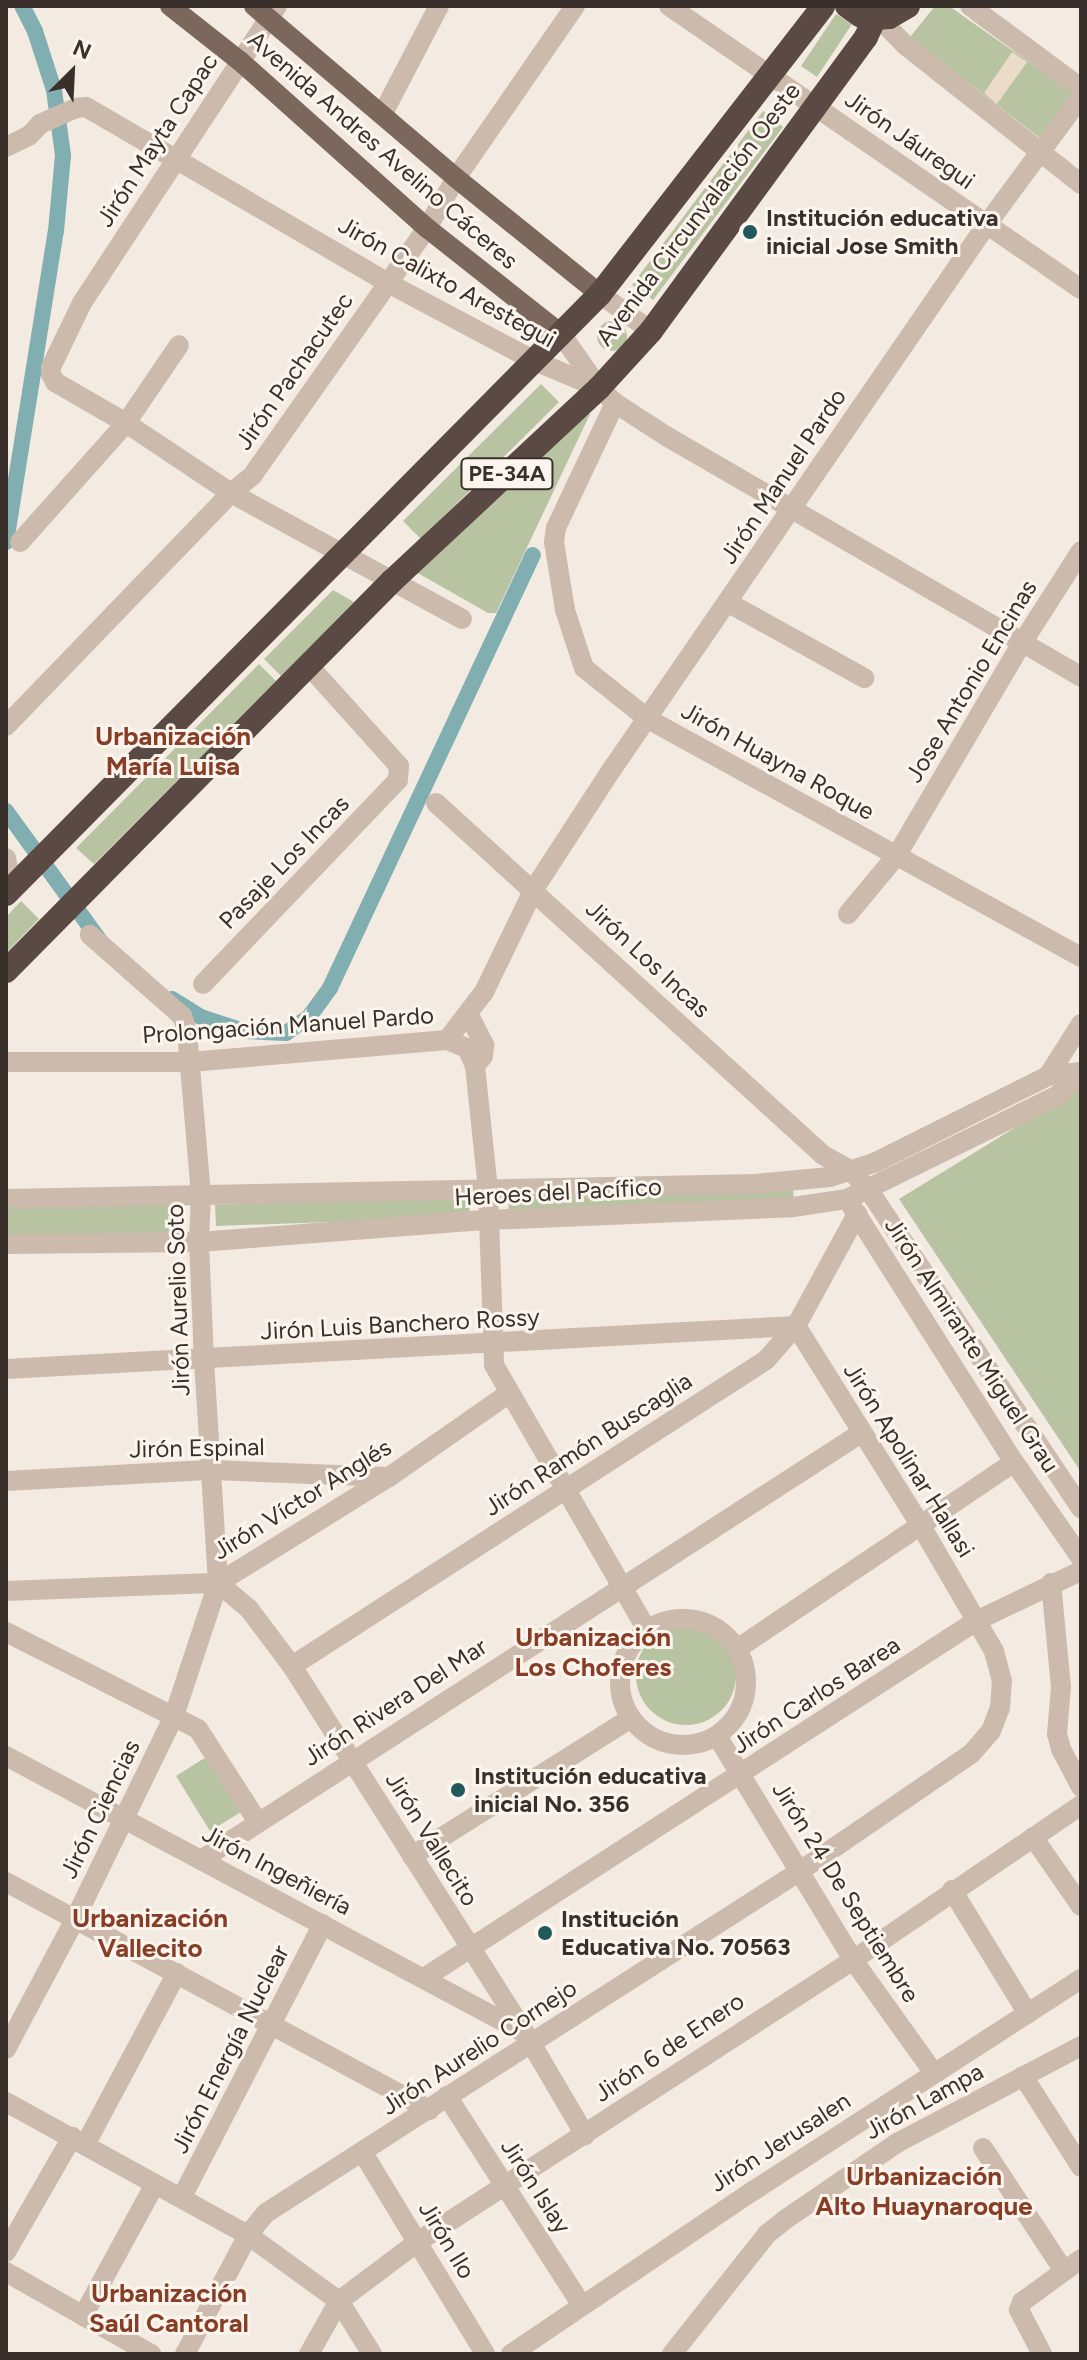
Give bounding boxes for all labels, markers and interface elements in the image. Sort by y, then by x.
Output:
street label: Avenida Andres Avelino Cáceres [242,25,524,275]
north arrow [32,32,112,112]
text: N [69,34,95,65]
street label: Jirón Mayta Capac [90,48,224,232]
street label: Avenida Circunvalación Oeste [590,77,806,351]
street label: Jirón Jáuregui [840,85,980,195]
place label: Institución educativa inicial Jose Smith [766,204,998,260]
street label: Jirón Calixto Arestegui [333,210,561,354]
marker: Institución educativa inicial Jose Smith [741,223,759,241]
street label: Jirón Pachacutec [229,287,359,455]
street label: Jirón Manuel Pardo [714,383,852,569]
road number: PE-34A [459,456,555,492]
street label: Jose Antonio Encinas [899,575,1043,787]
street label: Jirón Huayna Roque [676,696,880,826]
district label: Urbanización María Luisa [95,721,251,782]
street label: Pasaje Los Incas [213,789,355,935]
street label: Jirón Los Incas [580,894,716,1024]
street label: Prolongación Manuel Pardo [141,1000,435,1050]
street label: Heroes del Pacífico [454,1172,662,1212]
street label: Jirón Aurelio Soto [160,1203,196,1397]
street label: Jirón Almirante Miguel Grau [879,1212,1065,1478]
street label: Jirón Luis Banchero Rossy [260,1302,540,1346]
street label: Jirón Apolinar Hallasi [837,1357,981,1563]
street label: Jirón Ramón Buscaglia [479,1366,697,1522]
street label: Jirón Espinal [129,1432,265,1464]
street label: Jirón Víctor Anglés [208,1433,396,1565]
district label: Urbanización Los Choferes [515,1622,671,1684]
street label: Jirón Carlos Barea [727,1630,905,1760]
street label: Jirón Rivera Del Mar [298,1632,492,1772]
street label: Jirón Ciencias [54,1735,146,1883]
place label: Institución educativa inicial No. 356 [474,1762,706,1818]
street label: Jirón Vallecito [379,1767,485,1911]
street label: Jirón 24 De Septiembre [766,1776,926,2008]
marker: Institución educativa inicial No. 356 [449,1781,467,1799]
street label: Jirón Ingeñiería [198,1819,356,1921]
district label: Urbanización Vallecito [72,1903,228,1964]
place label: Institución Educativa No. 70563 [561,1905,791,1961]
marker: Institución Educativa No. 70563 [536,1924,554,1942]
street label: Jirón Energía Nuclear [165,1940,295,2158]
street label: Jirón Aurelio Cornejo [376,1973,582,2121]
street label: Jirón 6 de Enero [589,1986,749,2108]
street label: Jirón Lampa [860,2057,988,2145]
street label: Jirón Jerusalen [704,2086,856,2198]
street label: Jirón Islay [495,2133,577,2239]
district label: Urbanización Alto Huaynaroque [815,2161,1033,2222]
street label: Jirón Ilo [413,2196,481,2284]
district label: Urbanización Saúl Cantoral [89,2278,249,2340]

